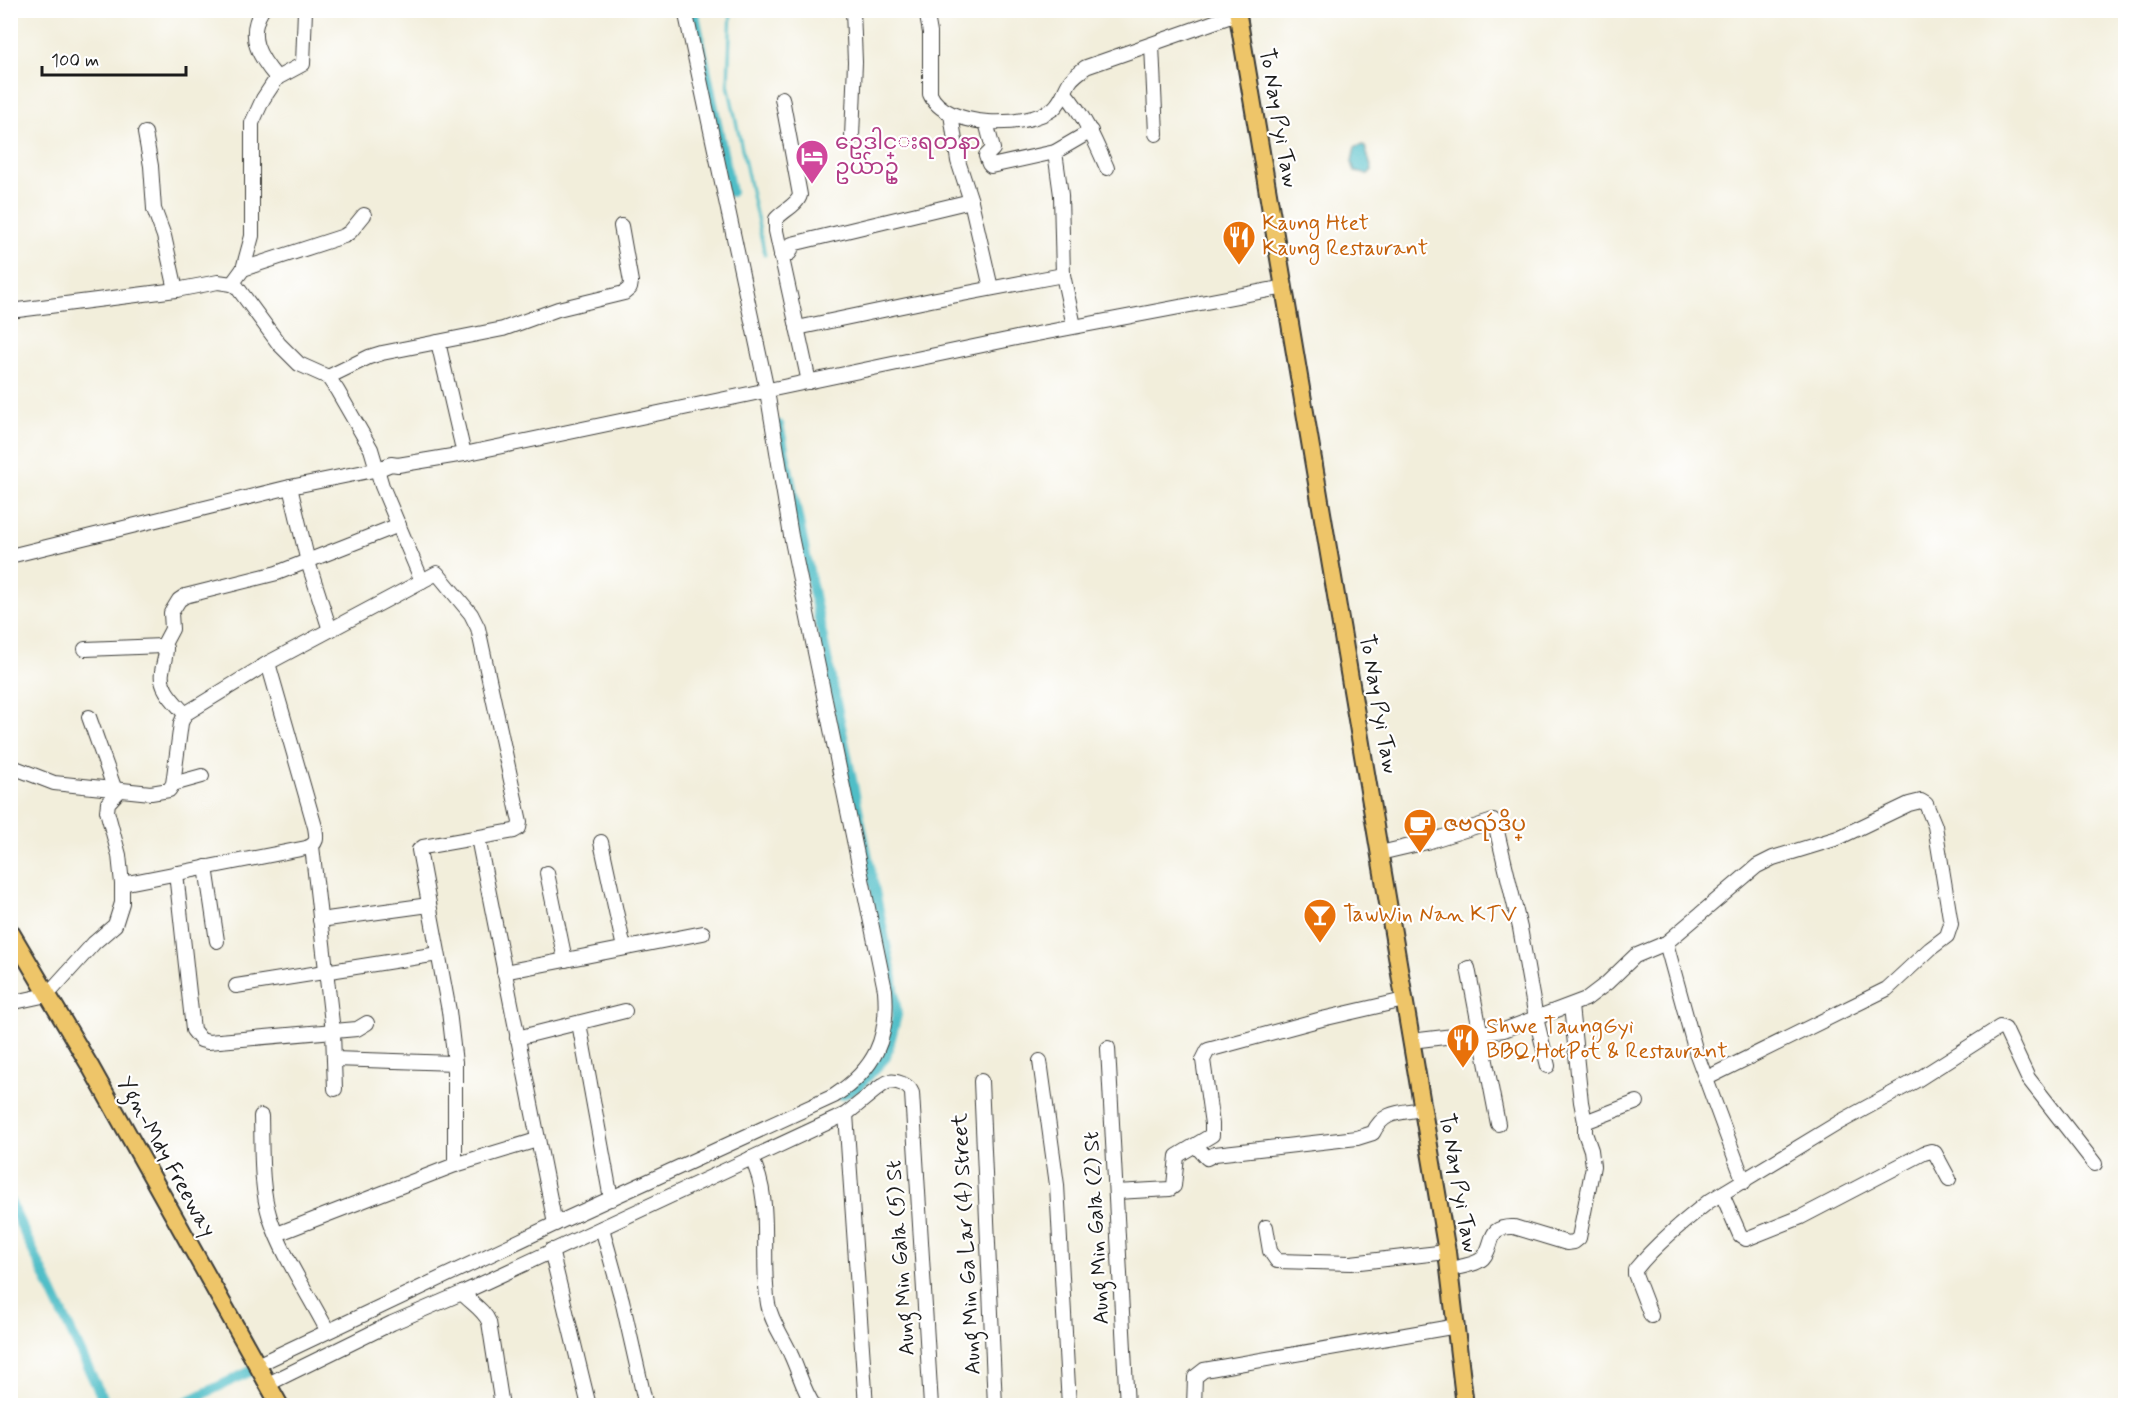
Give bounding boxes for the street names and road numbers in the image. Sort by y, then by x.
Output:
street label: To Nay Pyi Taw [1252,46,1304,190]
street label: To Nay Pyi Taw [1352,632,1404,776]
street label: Ygn-Mdy Freeway [108,1072,222,1244]
street label: To Nay Pyi Taw [1432,1111,1484,1255]
street label: Aung Min Ga Lar (4) Street [946,1112,991,1376]
street label: Aung Min Gala (2) St [1078,1130,1119,1325]
street label: Aung Min Gala (5) St [880,1159,925,1357]

